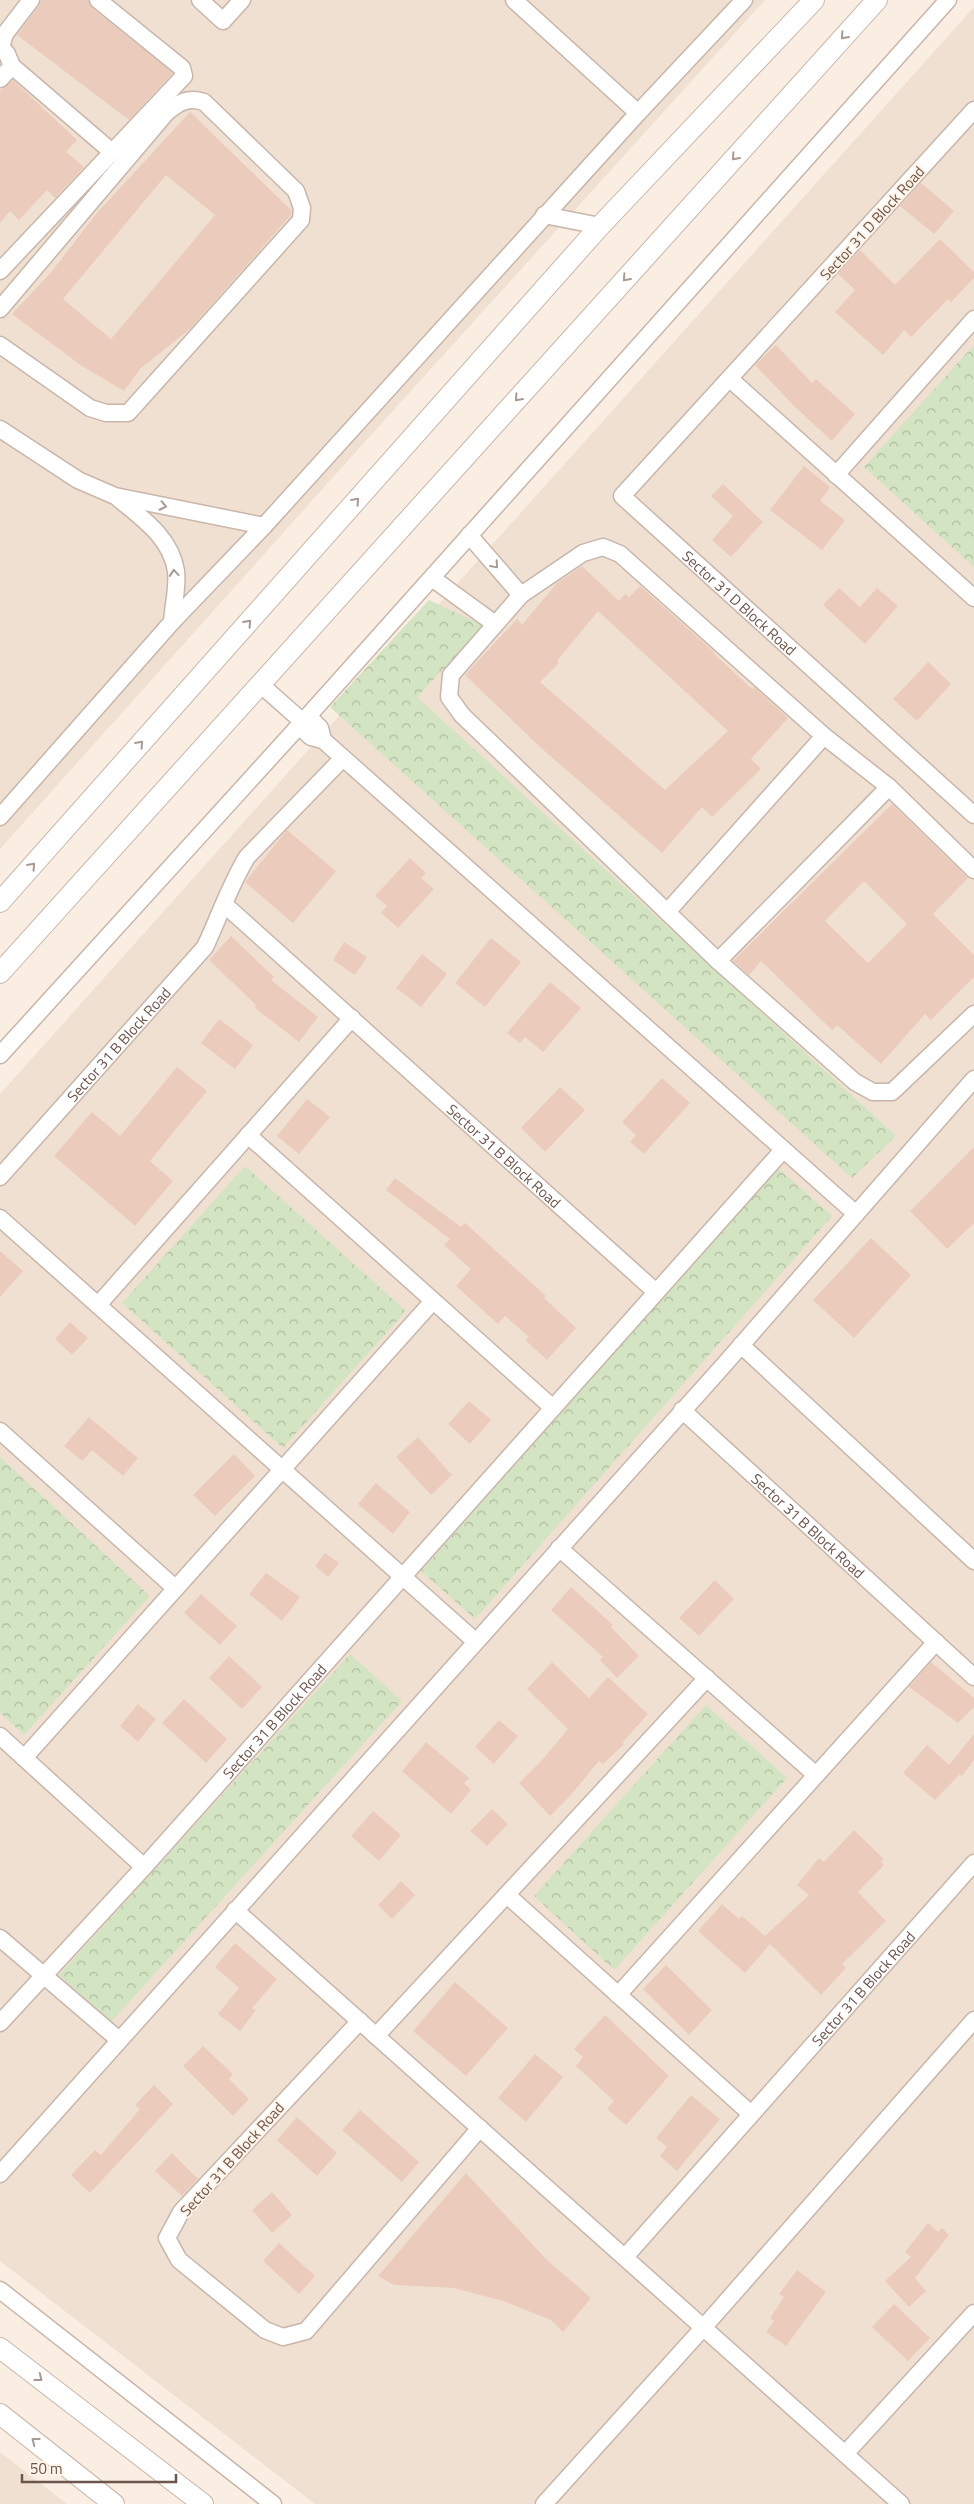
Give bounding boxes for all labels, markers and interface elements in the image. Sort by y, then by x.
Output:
one-way arrow [841,31,850,40]
one-way arrow [732,151,741,160]
street label: Sector 31 D Block Road [814,161,930,285]
one-way arrow [623,272,632,281]
one-way arrow [514,393,523,402]
one-way arrow [350,498,359,507]
one-way arrow [158,500,167,511]
street label: Sector 31 D Block Road [677,545,802,660]
one-way arrow [489,560,498,569]
one-way arrow [169,569,180,577]
one-way arrow [242,619,251,628]
one-way arrow [134,741,143,750]
one-way arrow [27,862,36,871]
street label: Sector 31 B Block Road [61,982,176,1107]
street label: Sector 31 B Block Road [442,1098,566,1213]
street label: Sector 31 B Block Road [746,1467,870,1583]
street label: Sector 31 B Block Road [217,1658,332,1783]
street label: Sector 31 B Block Road [806,1926,920,2051]
street label: Sector 31 B Block Road [174,2097,290,2221]
one-way arrow [33,2372,43,2381]
one-way arrow [31,2438,40,2447]
scale bar [22,2452,176,2484]
text: 50 m [30,2457,63,2480]

